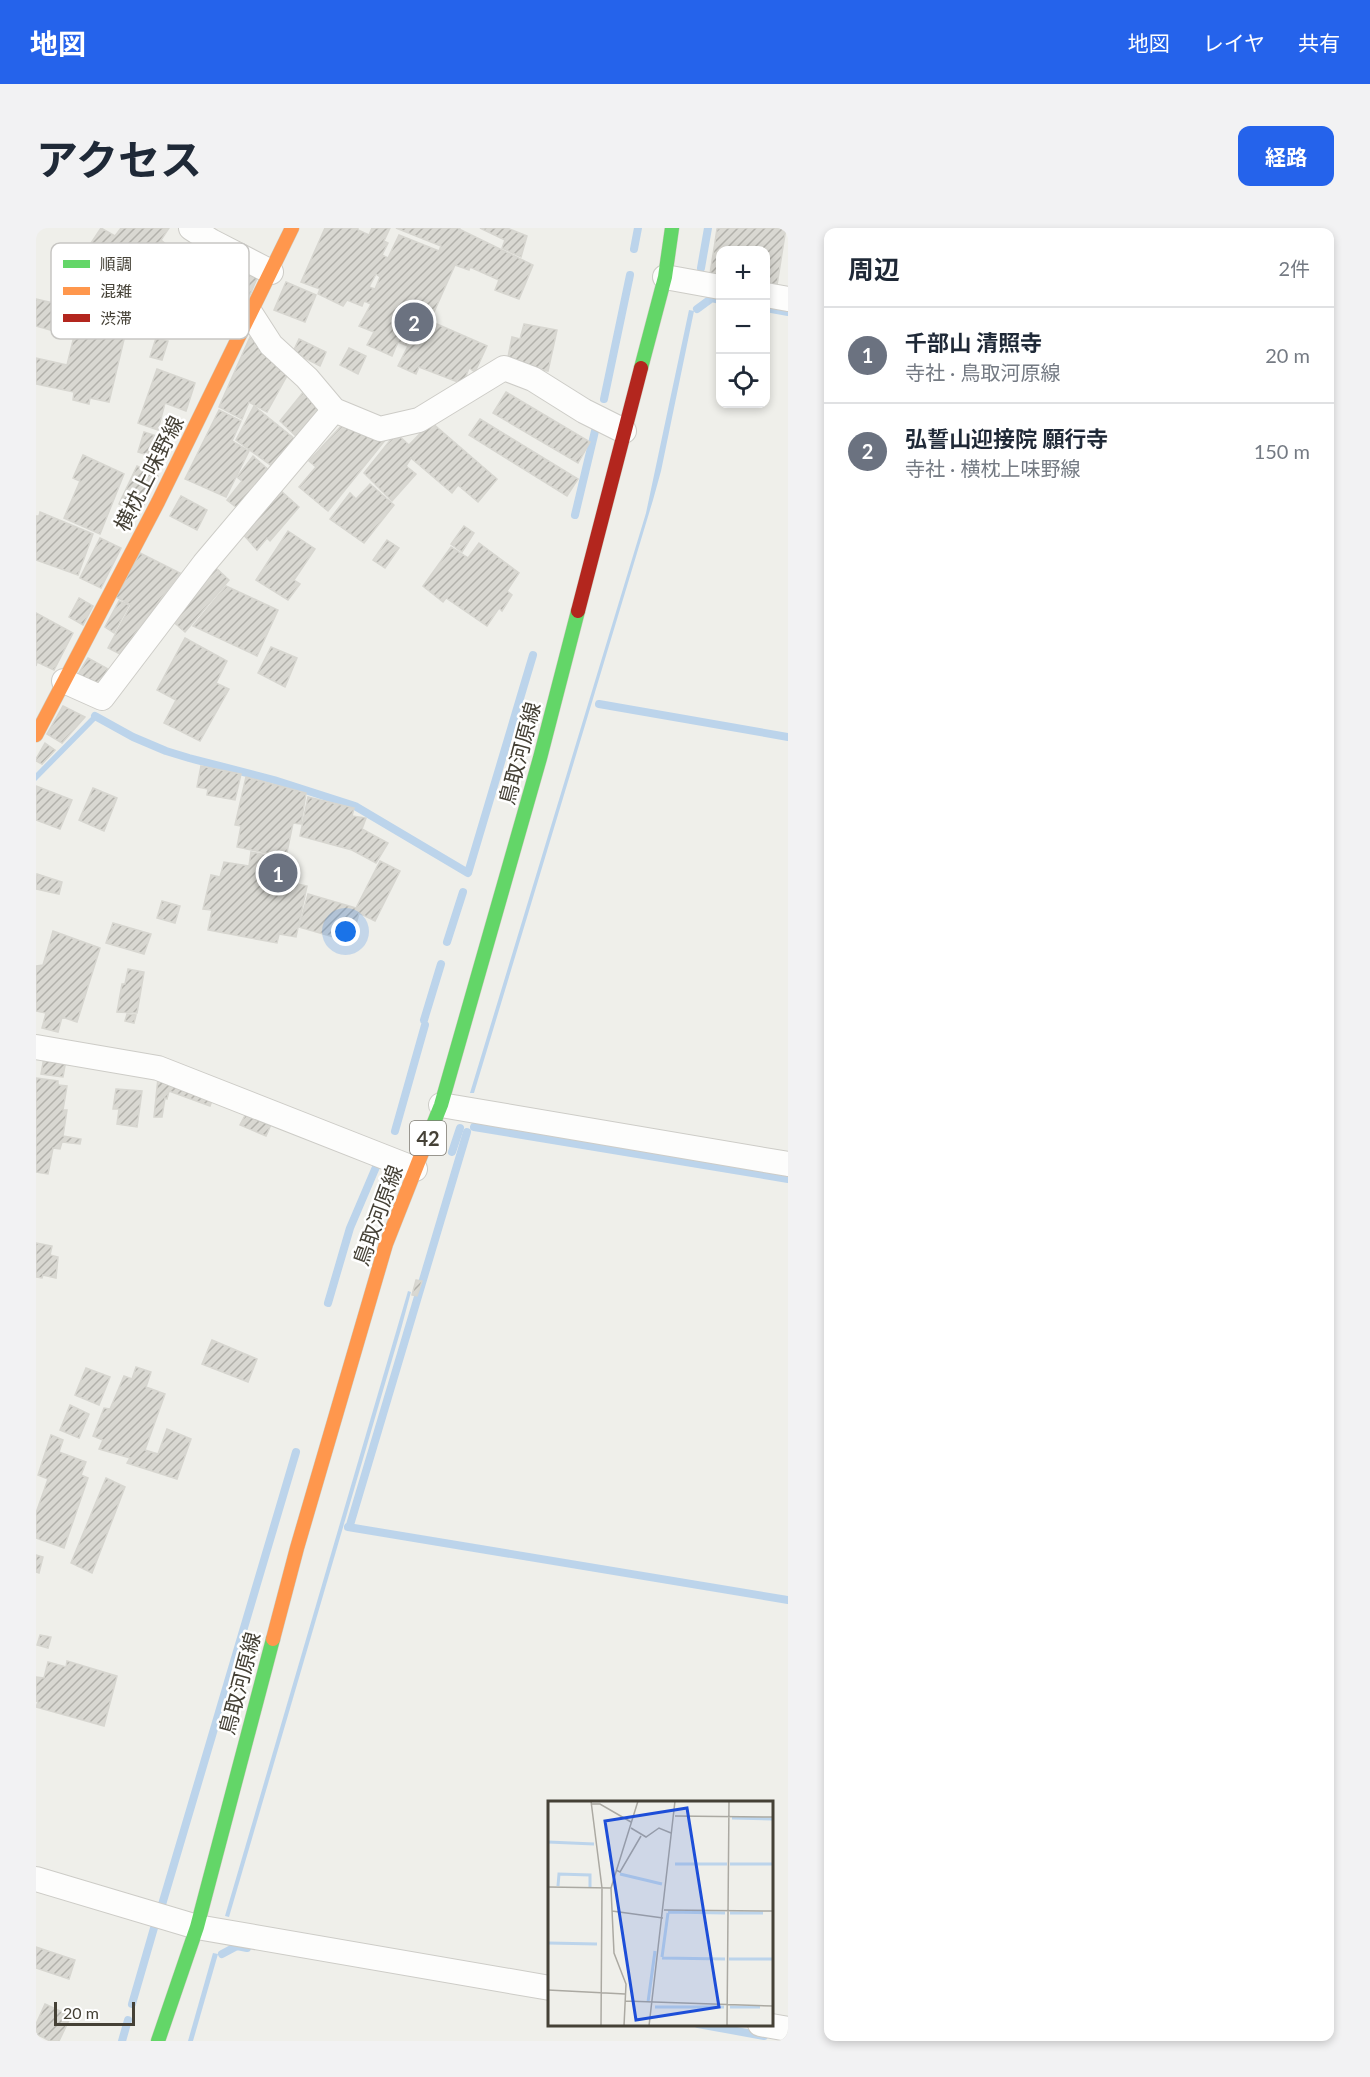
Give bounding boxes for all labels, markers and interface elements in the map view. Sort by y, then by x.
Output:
text: 地図 [30,26,86,60]
text: 地図 [1128,30,1170,55]
text: レイヤ [1203,30,1265,55]
text: 共有 [1298,30,1340,55]
button: 経路 [1238,126,1334,186]
text: アクセス [36,134,202,184]
legend [51,243,249,339]
map controls [716,246,770,408]
button: + [716,246,770,300]
text: 周辺 [848,253,900,285]
text: 順調 [100,254,132,273]
text: 2件 [1278,256,1310,280]
text: 混雑 [100,281,132,300]
pin: 2 [394,300,434,344]
button: − [716,300,770,354]
text: 渋滞 [100,308,132,327]
text: 千部山 清照寺 [905,329,1042,356]
text: 1 [862,343,873,367]
text: 20 m [1265,343,1310,367]
button: locate [716,354,770,408]
text: 寺社 · 鳥取河原線 [905,360,1060,384]
street label: 横枕上味野線 [108,411,188,535]
text: 弘誓山迎接院 願行寺 [905,425,1108,452]
text: 2 [862,439,873,463]
text: 150 m [1254,439,1310,463]
text: 寺社 · 横枕上味野線 [905,456,1080,480]
street label: 鳥取河原線 [493,699,545,807]
pin: 1 [258,850,298,896]
your location [331,917,360,946]
road number: 42 [410,1121,446,1155]
street label: 鳥取河原線 [347,1161,407,1269]
street label: 鳥取河原線 [213,1629,265,1737]
inset map [548,1801,773,2026]
scale bar [54,1999,135,2026]
text: 20 m [63,2003,99,2022]

